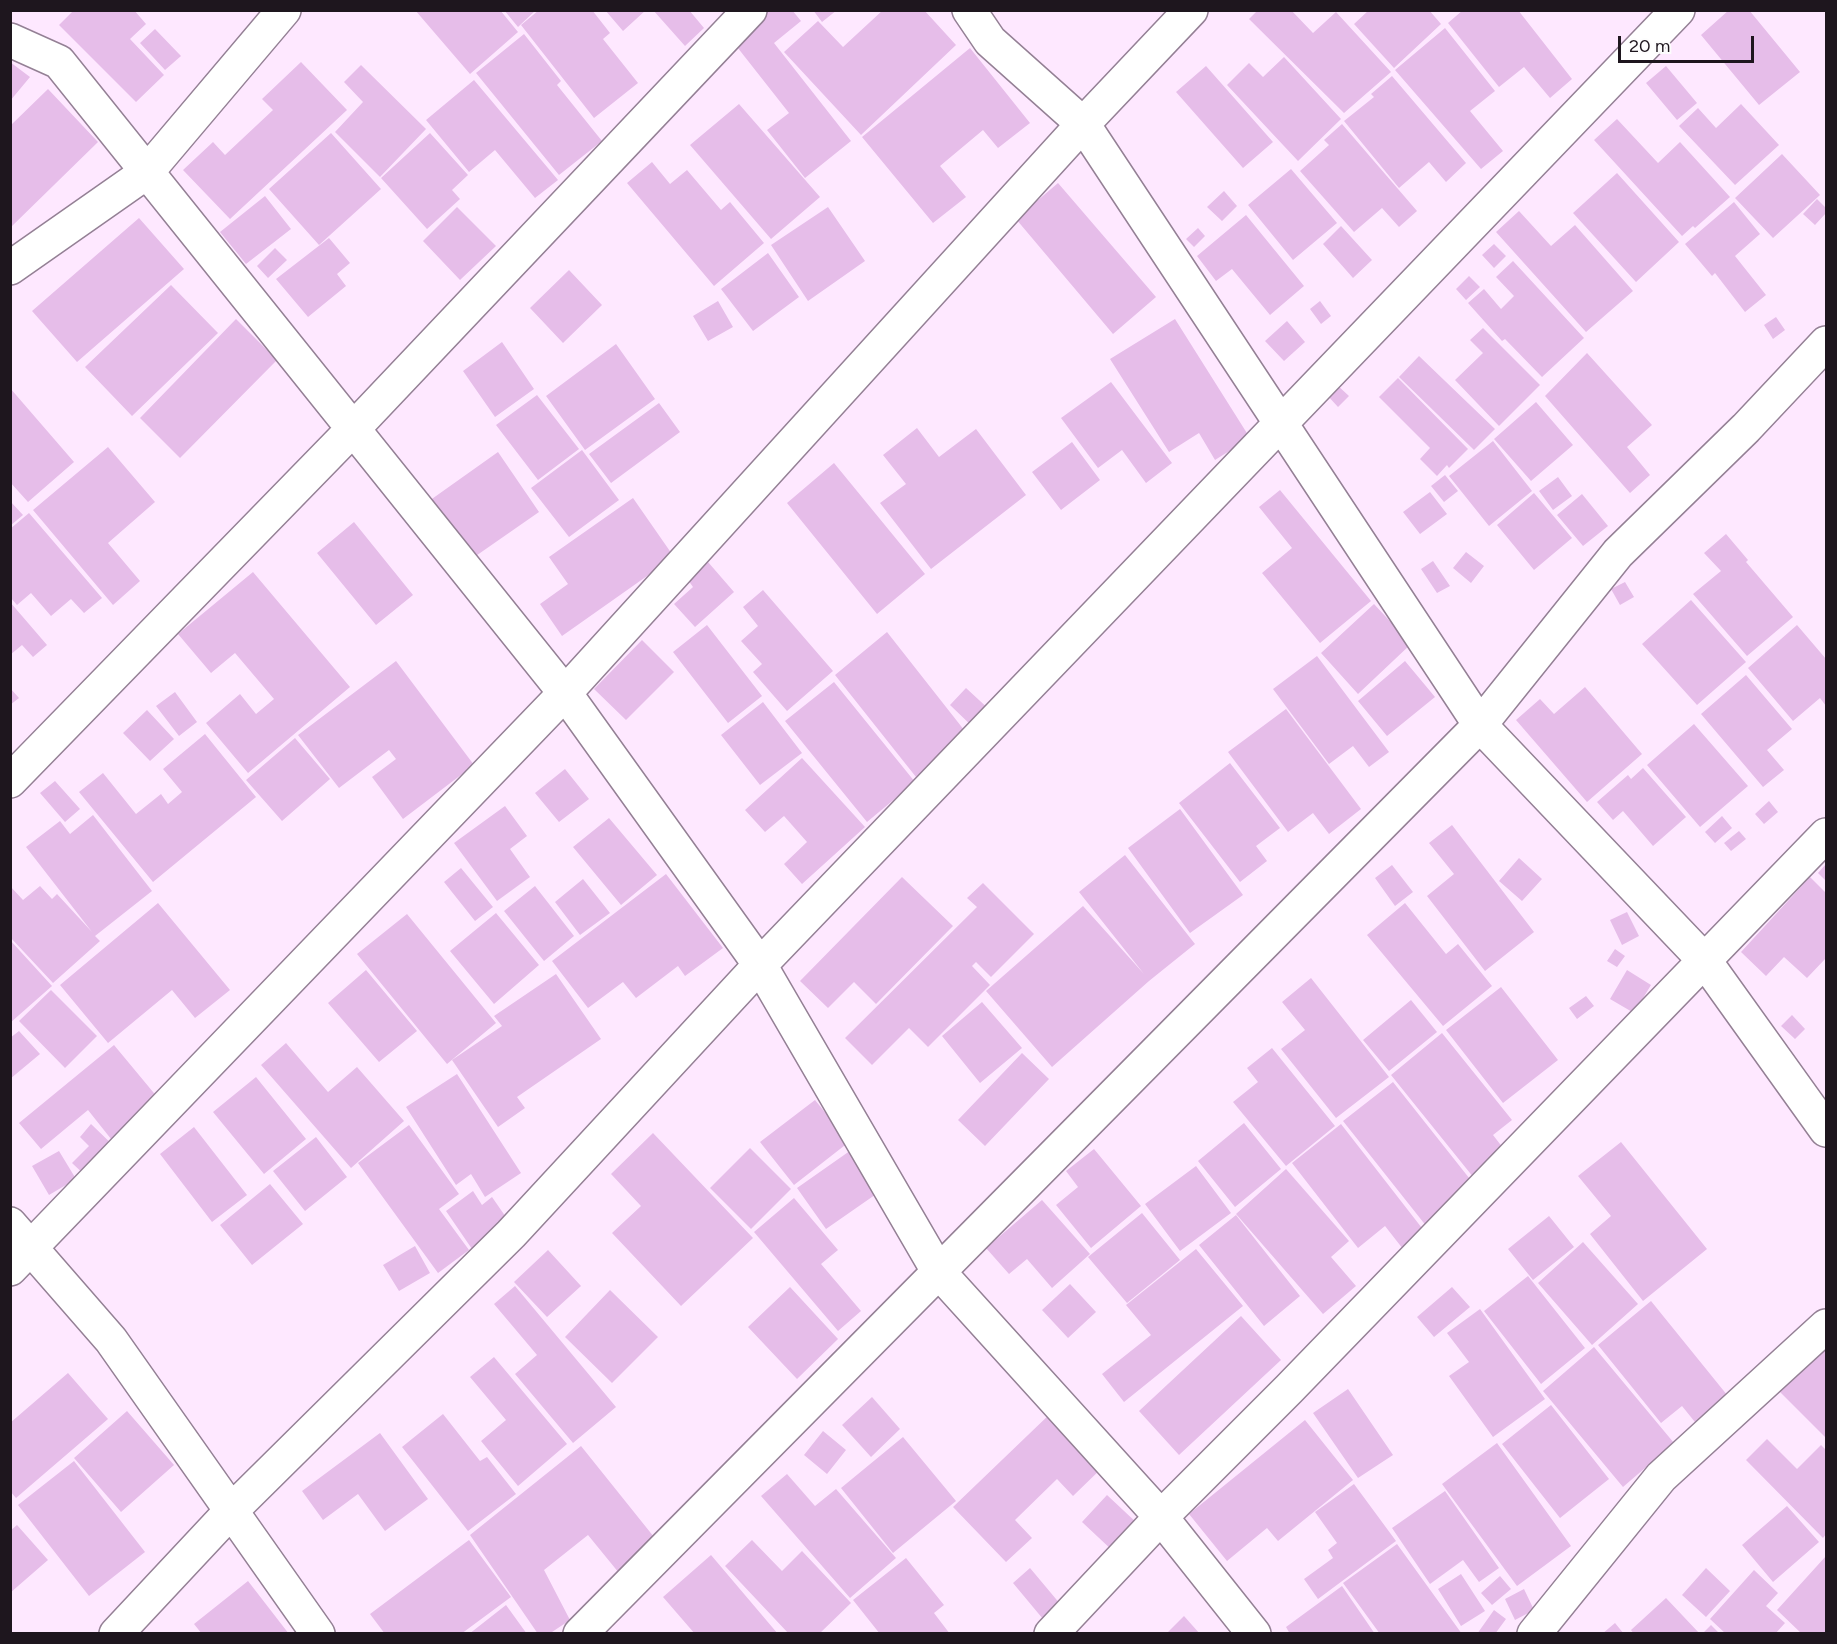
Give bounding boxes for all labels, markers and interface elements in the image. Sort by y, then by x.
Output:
scale bar [1621,24,1758,62]
text: 20 m [1629,35,1670,57]

